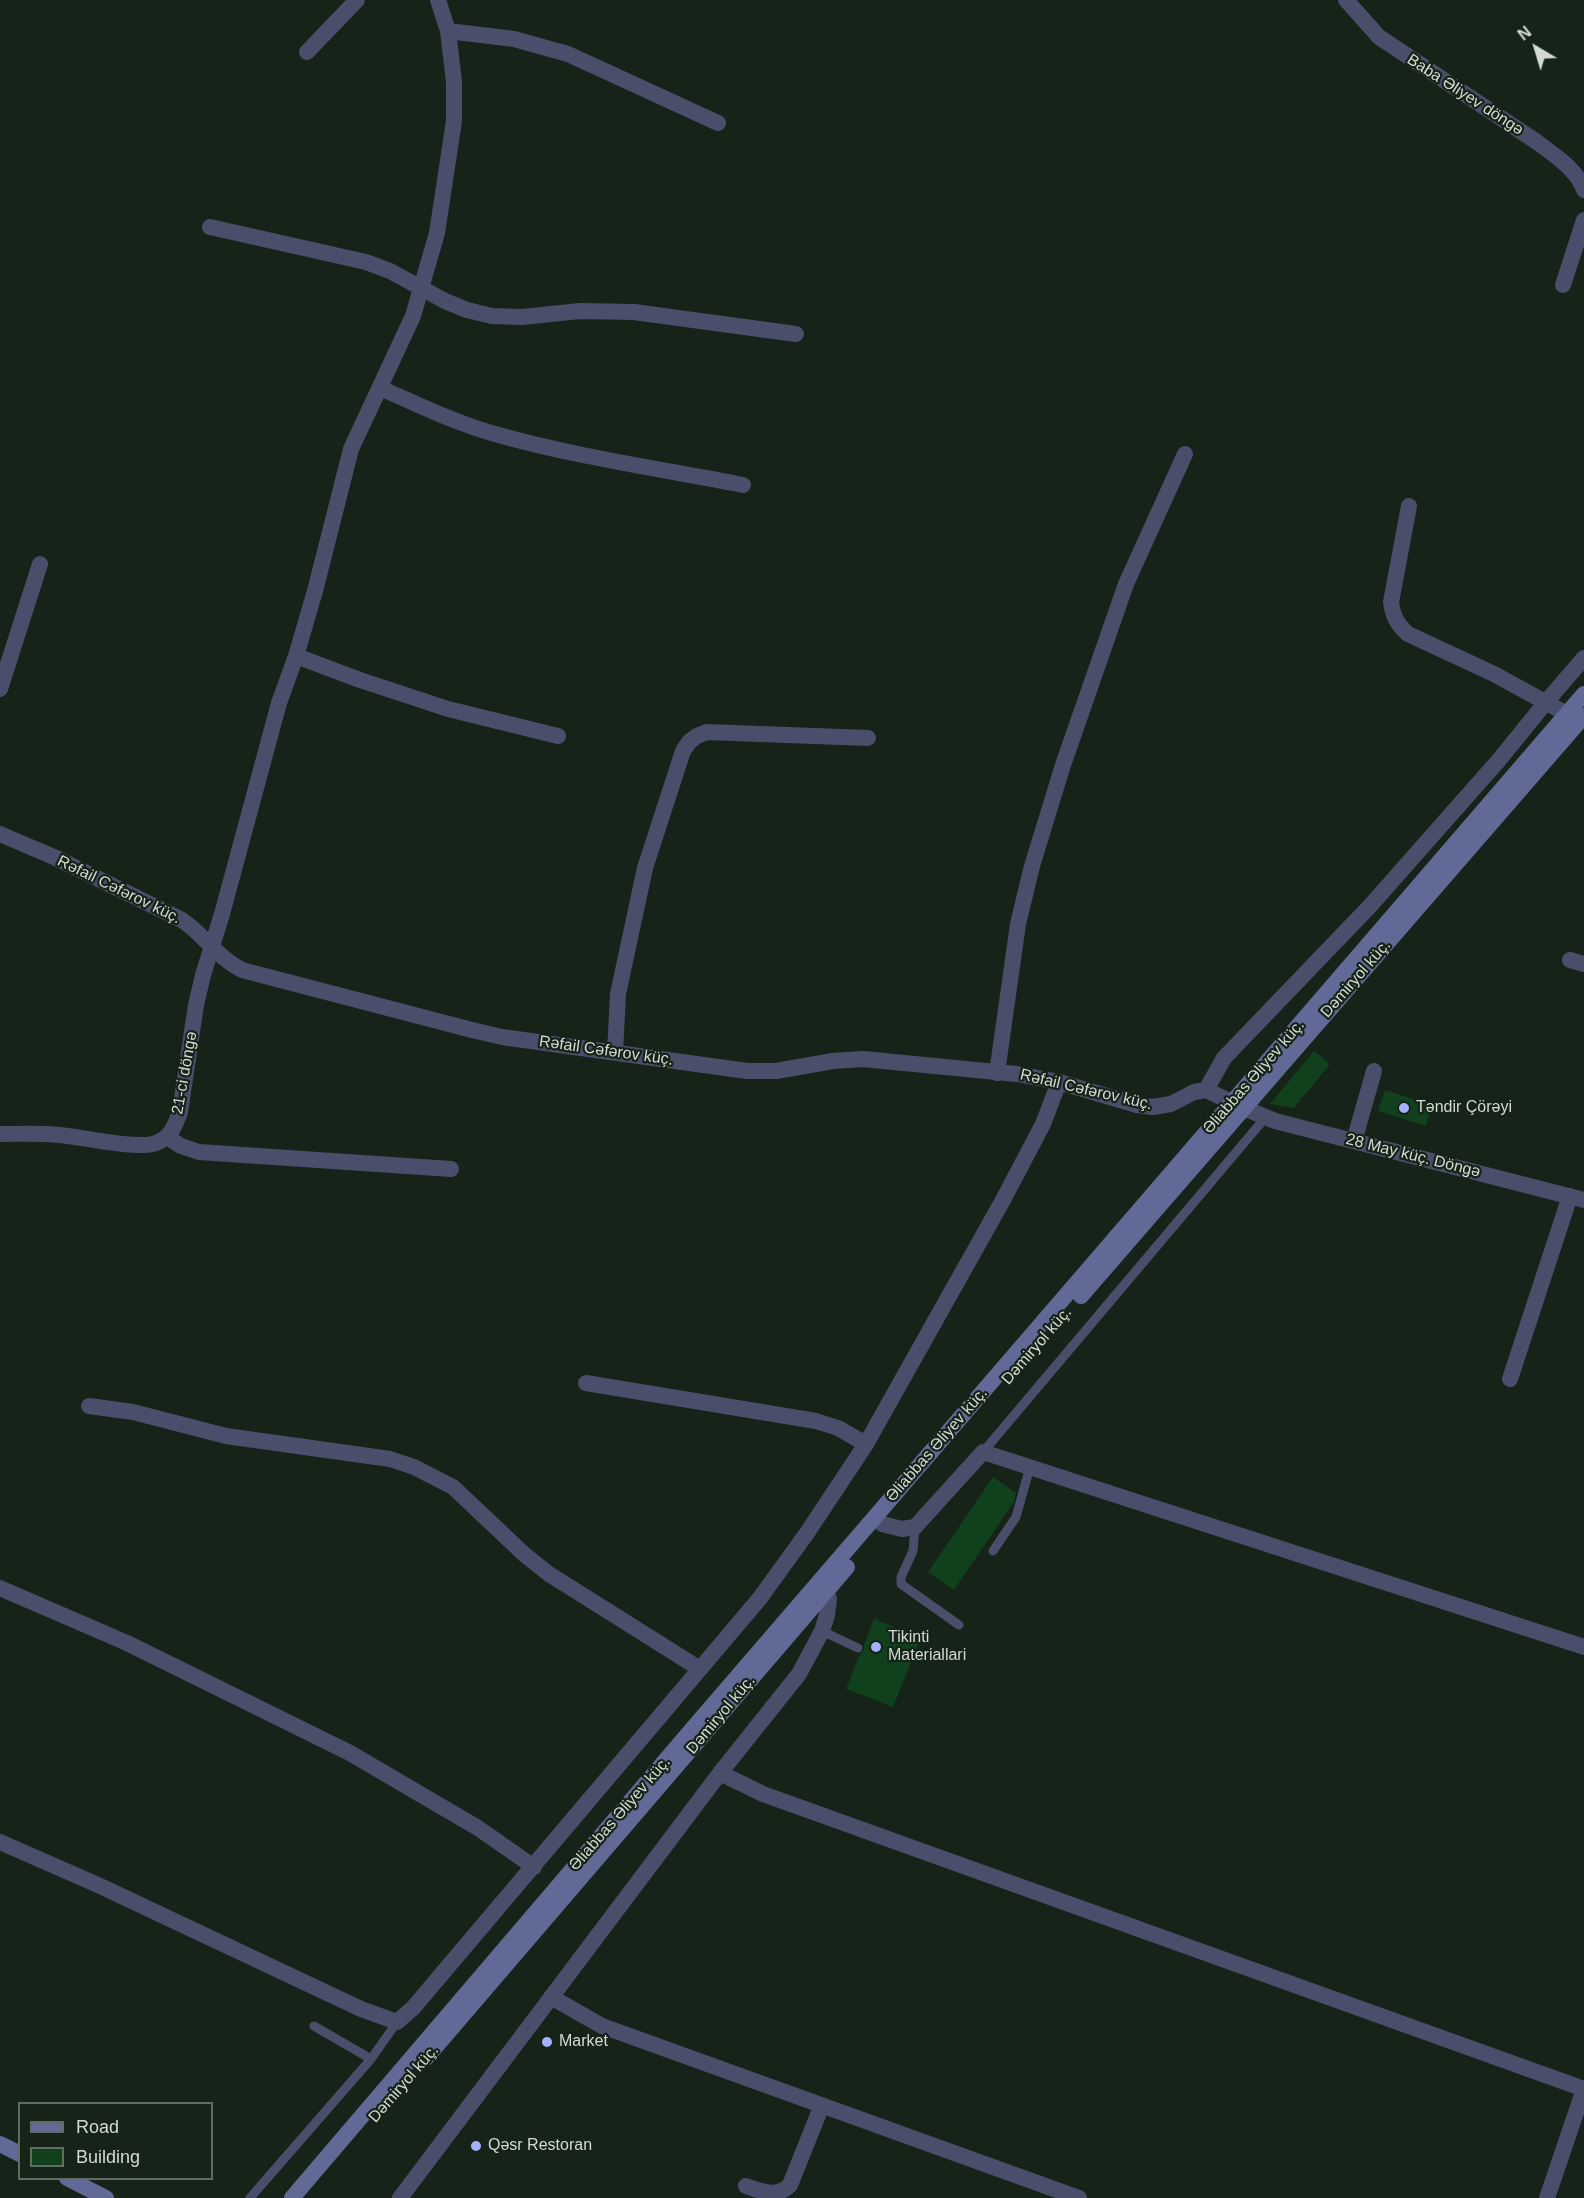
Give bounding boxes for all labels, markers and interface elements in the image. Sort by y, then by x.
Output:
north arrow [1506,18,1566,78]
text: N [1515,23,1534,44]
street label: Baba Əliyev döngə [1403,50,1527,140]
street label: Rəfail Cəfərov küç. [54,852,184,928]
street label: Dəmiryol küç. [1317,936,1395,1022]
street label: Əliabbas Əliyev küç. [1199,1016,1309,1138]
street label: 21-ci döngə [168,1030,202,1116]
street label: Rəfail Cəfərov küç. [538,1032,674,1070]
street label: Rəfail Cəfərov küç. [1018,1065,1154,1115]
place label: Təndir Çörəyi [1416,1098,1512,1118]
marker: Təndir Çörəyi [1397,1101,1411,1115]
street label: 28 May küç. Döngə [1344,1130,1482,1182]
street label: Dəmiryol küç. [998,1303,1076,1389]
street label: Əliabbas Əliyev küç. [882,1384,992,1506]
place label: Tikinti Materiallari [888,1628,966,1666]
marker: Tikinti Materiallari [869,1640,883,1654]
street label: Dəmiryol küç. [683,1672,759,1758]
street label: Əliabbas Əliyev küç. [565,1753,675,1875]
place label: Market [559,2032,608,2052]
marker: Market [540,2035,554,2049]
street label: Dəmiryol küç. [365,2041,443,2127]
legend [18,2102,213,2180]
text: Road [76,2117,119,2137]
place label: Qəsr Restoran [488,2136,592,2156]
marker: Qəsr Restoran [469,2139,483,2153]
text: Building [76,2147,140,2167]

